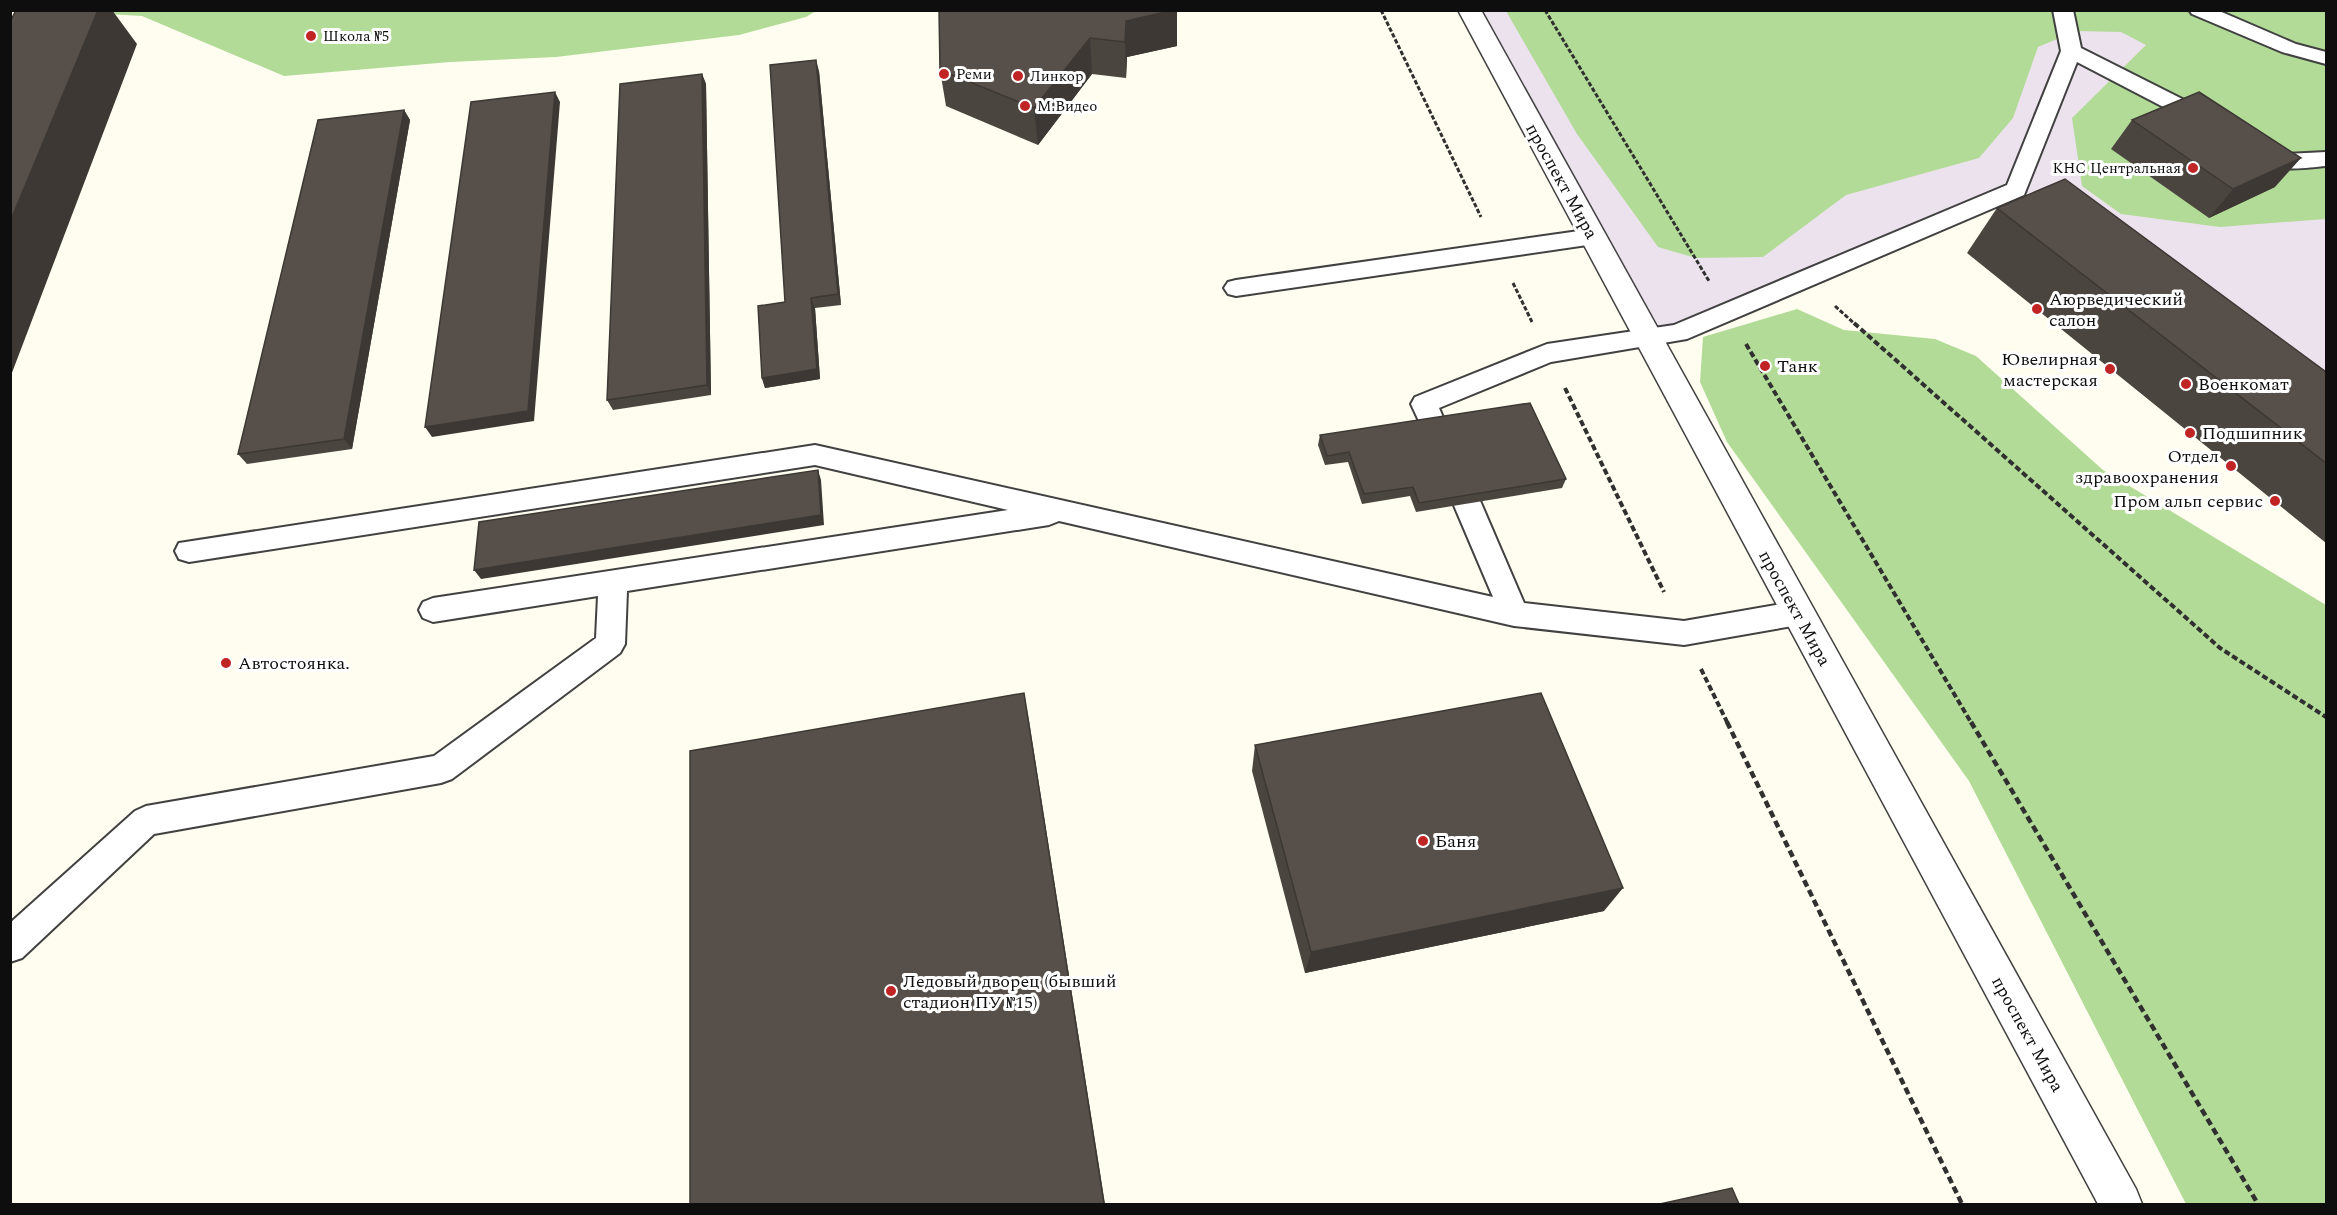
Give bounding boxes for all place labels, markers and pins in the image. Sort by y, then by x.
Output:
place label: Школа №5 [323,25,389,48]
marker: Школа №5 [304,29,318,43]
place label: Реми [956,63,992,86]
place label: Линкор [1030,65,1083,88]
marker: Реми [937,67,951,81]
marker: Линкор [1011,69,1025,83]
place label: М.Видео [1037,95,1097,118]
marker: М.Видео [1018,99,1032,113]
place label: КНС Центральная [2052,157,2181,180]
marker: КНС Центральная [2186,161,2200,175]
place label: Аюрведический салон [2049,286,2183,334]
marker: Аюрведический салон [2030,302,2044,316]
place label: Ювелирная мастерская [2001,346,2098,394]
place label: Танк [1777,353,1818,380]
marker: Танк [1758,359,1772,373]
marker: Ювелирная мастерская [2103,362,2117,376]
place label: Военкомат [2198,371,2289,398]
marker: Военкомат [2179,377,2193,391]
place label: Подшипник [2202,420,2303,447]
marker: Подшипник [2183,426,2197,440]
place label: Отдел здравоохранения [2075,443,2219,491]
marker: Отдел здравоохранения [2224,459,2238,473]
place label: Пром альп сервис [2113,488,2263,515]
marker: Пром альп сервис [2268,494,2282,508]
place label: Автостоянка. [238,650,350,677]
marker: Автостоянка. [219,656,233,670]
place label: Баня [1435,828,1476,855]
marker: Баня [1416,834,1430,848]
place label: Ледовый дворец (бывший cтадион ПУ №15) [903,968,1117,1016]
marker: Ледовый дворец (бывший cтадион ПУ №15) [884,984,898,998]

